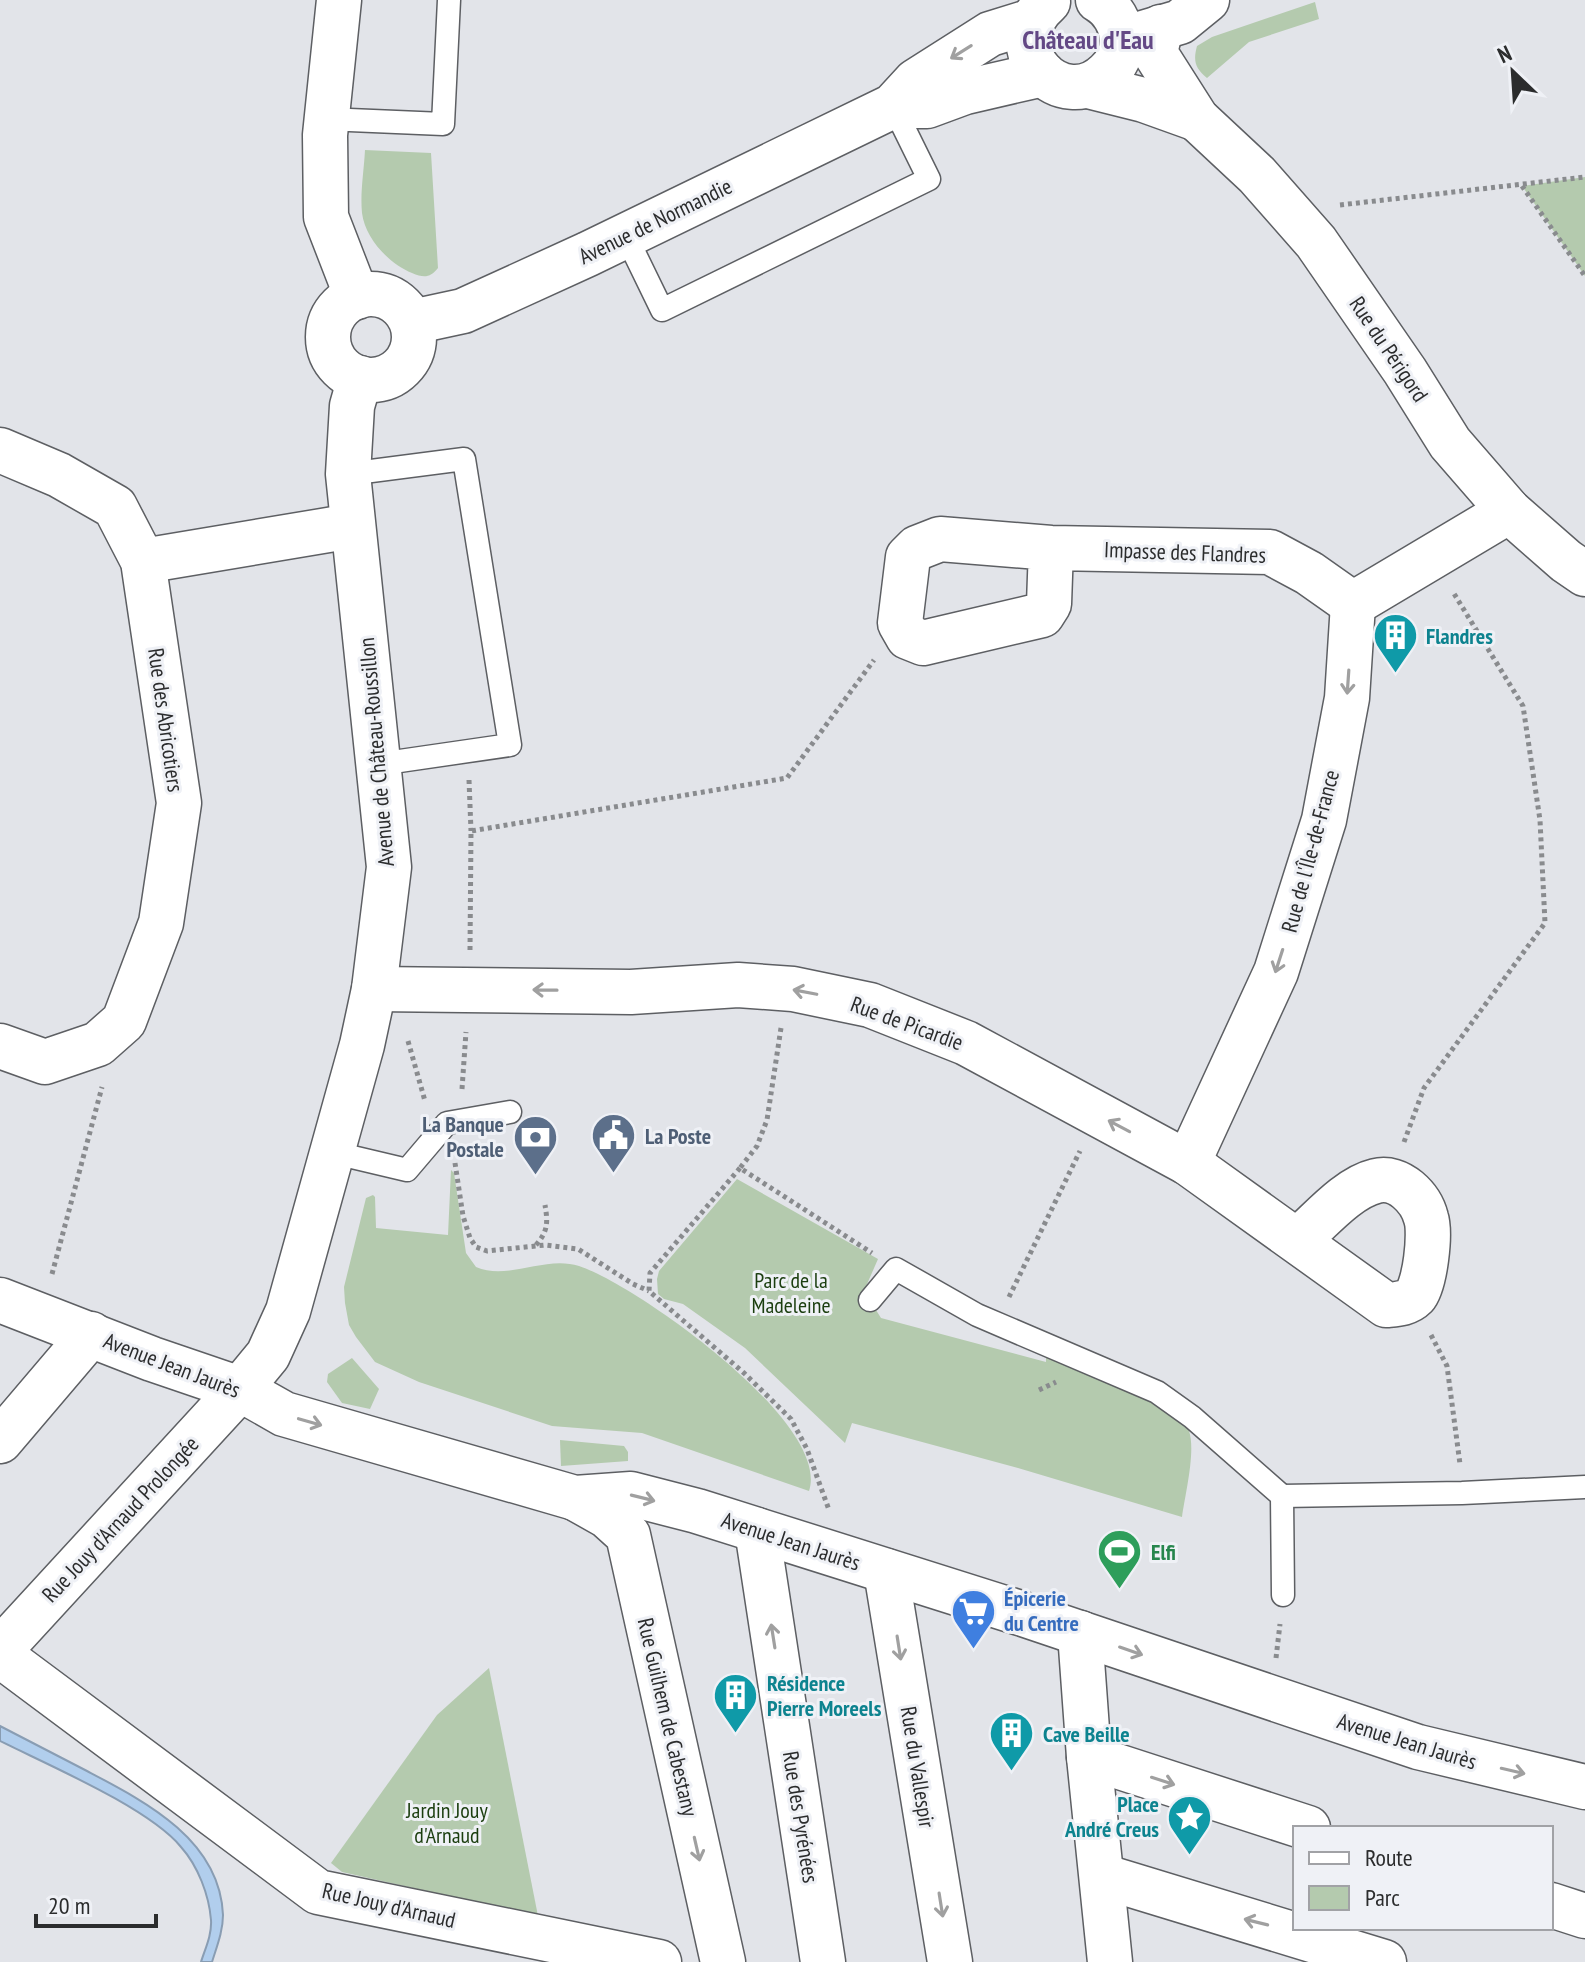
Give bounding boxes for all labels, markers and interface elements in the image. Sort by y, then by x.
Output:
district label: Château d'Eau [1022,23,1154,56]
north arrow [1473,32,1553,112]
text: N [1493,39,1516,69]
one-way arrow [950,45,973,61]
street label: Avenue de Normandie [574,172,736,270]
street label: Rue du Périgord [1343,291,1435,407]
street label: Impasse des Flandres [1104,535,1266,569]
building icon: Flandres [1371,612,1419,675]
place label: Flandres [1426,622,1493,650]
street label: Avenue de Château-Roussillon [352,636,400,868]
street label: Rue des Abricotiers [142,646,190,794]
one-way arrow [1340,668,1355,695]
street label: Rue de l'Île-de-France [1275,767,1345,935]
one-way arrow [1271,948,1285,973]
one-way arrow [532,983,559,998]
one-way arrow [792,983,818,998]
street label: Rue de Picardie [847,990,967,1056]
place label: La Banque Postale [422,1110,504,1163]
public building icon: La Poste [590,1112,638,1175]
bank icon: La Banque Postale [511,1113,559,1176]
one-way arrow [1108,1118,1131,1134]
place label: La Poste [645,1122,711,1150]
park label: Parc de la Madeleine [751,1266,831,1319]
street label: Avenue Jean Jaurès [100,1326,244,1404]
one-way arrow [297,1415,323,1430]
street label: Rue Jouy d'Arnaud Prolongée [36,1430,204,1608]
one-way arrow [629,1491,655,1506]
street label: Avenue Jean Jaurès [718,1505,864,1577]
sports icon: Elfi [1096,1528,1144,1591]
place label: Elfi [1151,1538,1176,1566]
place label: Épicerie du Centre [1004,1584,1079,1637]
supermarket icon: Épicerie du Centre [949,1587,997,1650]
street label: Rue Guilhem de Cabestany [632,1615,705,1820]
one-way arrow [765,1624,780,1649]
one-way arrow [892,1635,907,1661]
one-way arrow [1119,1644,1144,1659]
place label: Résidence Pierre Moreels [767,1669,882,1722]
building icon: Résidence Pierre Moreels [712,1672,760,1735]
street label: Rue du Vallespir [895,1704,941,1830]
street label: Avenue Jean Jaurès [1334,1707,1480,1775]
building icon: Cave Beille [988,1710,1036,1773]
place label: Cave Beille [1043,1720,1130,1748]
street label: Rue des Pyrénées [777,1749,825,1885]
one-way arrow [1499,1764,1525,1779]
one-way arrow [1150,1774,1175,1789]
place label: Place André Creus [1064,1790,1159,1843]
place icon: Place André Creus [1166,1793,1214,1856]
park label: Jardin Jouy d'Arnaud [405,1796,488,1849]
legend [1293,1826,1553,1930]
one-way arrow [691,1835,706,1861]
text: Route [1365,1842,1413,1873]
street label: Rue Jouy d'Arnaud [320,1876,458,1934]
scale bar [36,1878,156,1928]
text: Parc [1365,1882,1400,1913]
text: 20 m [48,1890,90,1921]
one-way arrow [934,1892,949,1917]
one-way arrow [1243,1914,1269,1929]

